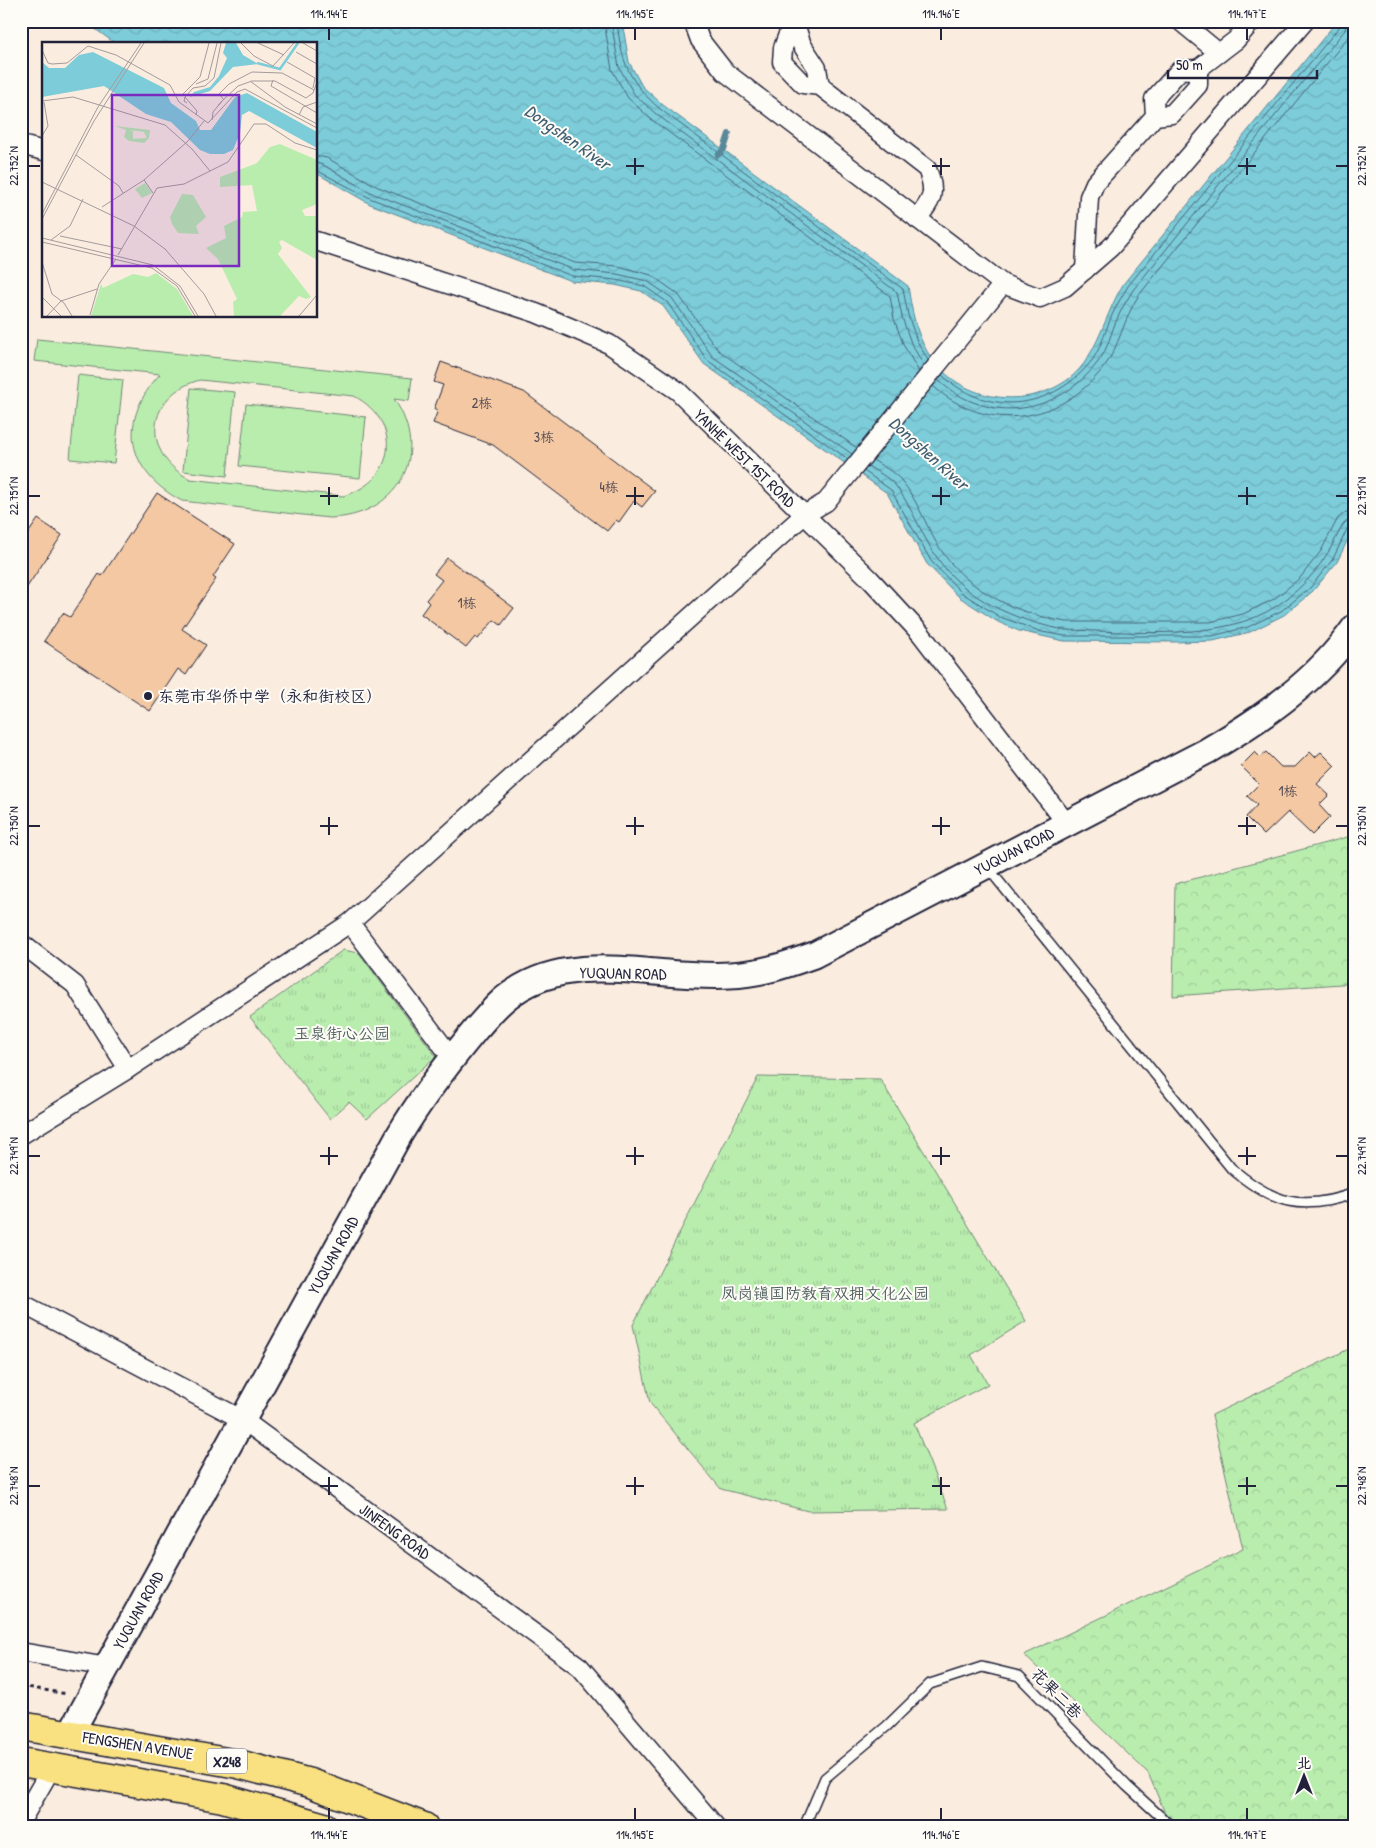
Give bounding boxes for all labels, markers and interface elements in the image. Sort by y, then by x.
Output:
text: 114.144°E [310,5,348,22]
text: 114.145°E [616,5,655,22]
text: 114.146°E [922,5,960,22]
text: 114.147°E [1228,5,1267,22]
inset map [42,42,318,318]
scale bar [1168,48,1317,80]
text: 50 m [1176,54,1203,75]
water label: Dongshen River [520,98,618,177]
text: 22.752°N [5,146,22,186]
text: 22.752°N [1353,146,1370,186]
house number: 2栋 [472,393,492,412]
street label: YANHE WEST 1ST ROAD [690,404,801,512]
water label: Dongshen River [884,410,976,497]
house number: 3栋 [534,427,554,446]
text: 22.751°N [5,477,22,515]
house number: 4栋 [599,477,619,496]
text: 22.751°N [1353,477,1370,515]
house number: 1栋 [457,593,477,612]
place label: 东莞市华侨中学（永和街校区） [158,685,382,707]
marker: 东莞市华侨中学（永和街校区） [142,690,154,702]
house number: 1栋 [1278,781,1298,800]
text: 22.750°N [5,806,22,846]
text: 22.750°N [1353,806,1370,846]
street label: YUQUAN ROAD [970,821,1058,880]
street label: YUQUAN ROAD [579,961,667,985]
park label: 玉泉街心公园 [294,1022,390,1044]
text: 22.749°N [5,1137,22,1175]
text: 22.749°N [1353,1137,1370,1175]
street label: YUQUAN ROAD [302,1211,364,1298]
park label: 凤岗镇国防教育双拥文化公园 [721,1282,929,1304]
text: 22.748°N [5,1467,22,1505]
text: 22.748°N [1353,1467,1370,1505]
street label: JINFENG ROAD [355,1498,435,1564]
street label: YUQUAN ROAD [107,1566,169,1653]
street label: 花果二巷 [1027,1663,1087,1723]
street label: FENGSHEN AVENUE [80,1725,195,1765]
road number: X248 [207,1748,247,1774]
north arrow [1278,1750,1328,1800]
text: 北 [1297,1753,1311,1772]
text: 114.144°E [310,1826,348,1843]
text: 114.145°E [616,1826,655,1843]
text: 114.146°E [922,1826,960,1843]
text: 114.147°E [1228,1826,1267,1843]

